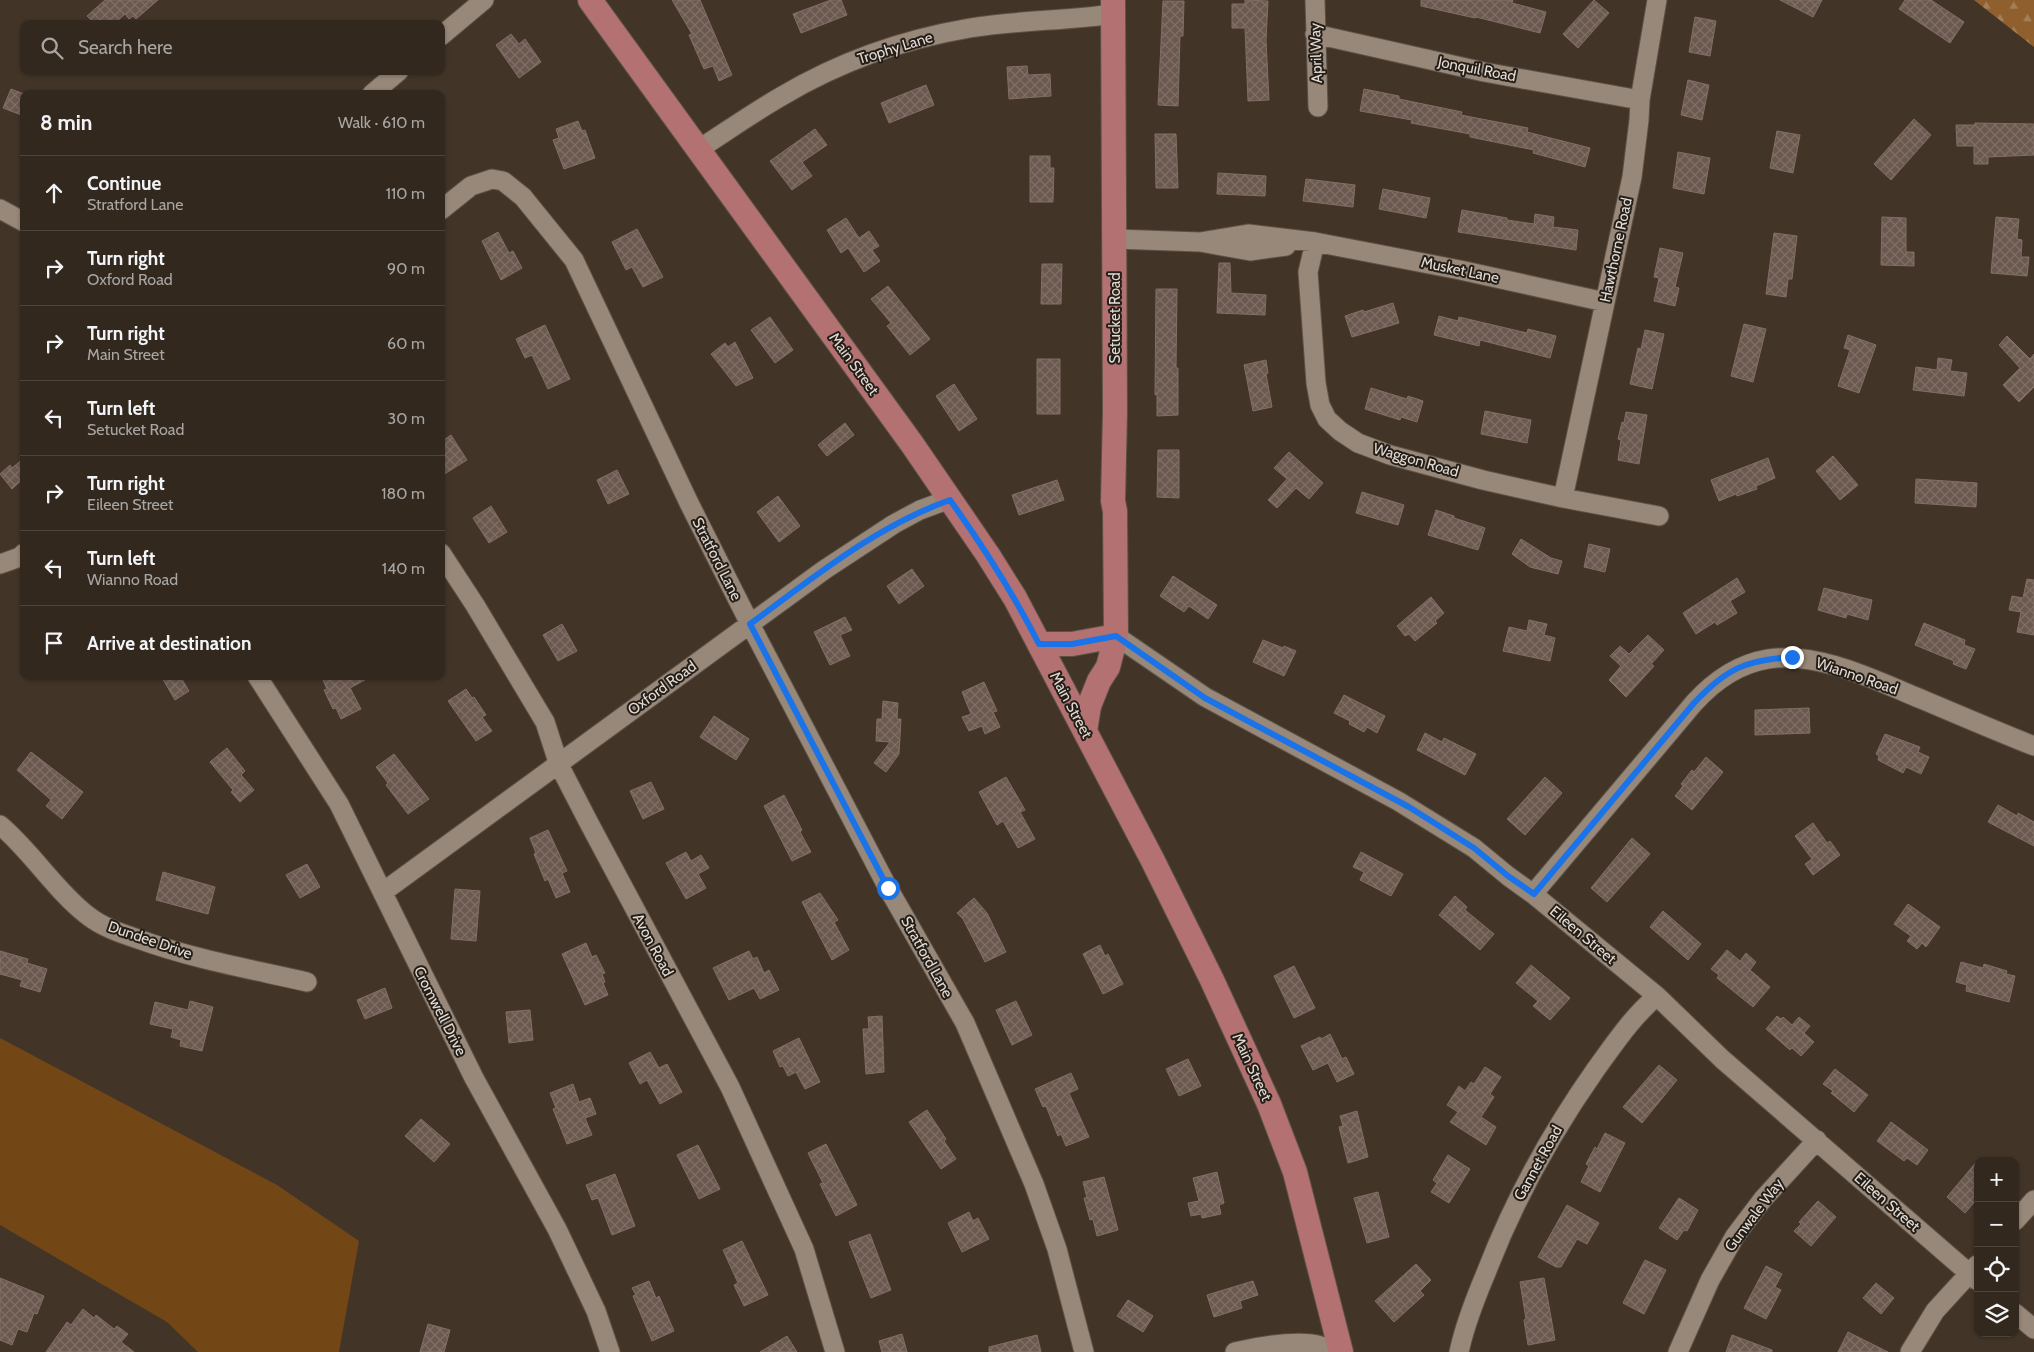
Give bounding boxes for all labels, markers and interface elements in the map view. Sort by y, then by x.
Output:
search box [20,20,445,75]
street label: April Way [1306,22,1326,84]
street label: Trophy Lane [855,28,935,68]
icon: search [38,34,66,62]
text: Search here [78,36,172,59]
street label: Jonquil Road [1435,52,1518,85]
text: 8 min [40,110,92,135]
text: Walk · 610 m [338,113,425,132]
text: Continue [87,172,161,195]
icon: ahead [40,179,68,207]
text: 110 m [386,184,425,203]
text: Stratford Lane [87,195,183,214]
street label: Hawthorne Road [1596,196,1636,304]
text: Turn right [87,247,165,270]
street label: Musket Lane [1419,253,1501,287]
icon: right [40,254,68,282]
text: 90 m [387,259,425,278]
text: Oxford Road [87,270,173,289]
street label: Setucket Road [1106,272,1124,364]
text: Turn right [87,322,165,345]
icon: right [40,329,68,357]
street label: Main Street [825,329,883,399]
text: 60 m [387,334,425,353]
text: Main Street [87,345,165,364]
text: Turn left [87,397,155,420]
icon: left [40,404,68,432]
text: 30 m [388,409,425,428]
text: Setucket Road [87,420,184,439]
street label: Waggon Road [1371,439,1461,481]
text: Turn right [87,472,165,495]
icon: right [40,479,68,507]
text: 180 m [381,484,425,503]
text: Eileen Street [87,495,173,514]
street label: Stratford Lane [688,515,746,604]
text: Turn left [87,547,155,570]
icon: left [40,554,68,582]
text: 140 m [382,559,425,578]
text: Wianno Road [87,570,178,589]
icon: arrive [40,629,68,657]
text: Arrive at destination [87,632,251,655]
route end [1781,646,1804,669]
street label: Wianno Road [1814,654,1900,698]
street label: Oxford Road [624,657,700,719]
street label: Main Street [1046,669,1096,741]
route start [877,877,900,900]
street label: Eileen Street [1546,902,1620,968]
street label: Avon Road [629,911,677,979]
street label: Stratford Lane [897,913,957,1001]
street label: Dundee Drive [106,917,195,963]
street label: Cromwell Drive [410,963,470,1059]
street label: Main Street [1228,1030,1276,1104]
street label: Gannet Road [1510,1122,1566,1204]
map controls [1974,1157,2019,1337]
button: + [1974,1157,2019,1202]
street label: Eileen Street [1851,1169,1923,1235]
street label: Gunwale Way [1721,1175,1788,1255]
button: − [1974,1202,2019,1247]
button: locate [1974,1247,2019,1292]
button: layers [1974,1292,2019,1337]

